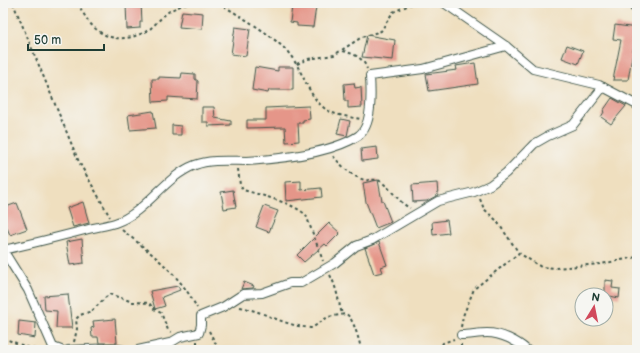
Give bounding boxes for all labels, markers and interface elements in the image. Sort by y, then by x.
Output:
scale bar [28,26,104,52]
text: 50 m [34,33,61,48]
north arrow [574,287,614,327]
text: N [590,291,601,305]

